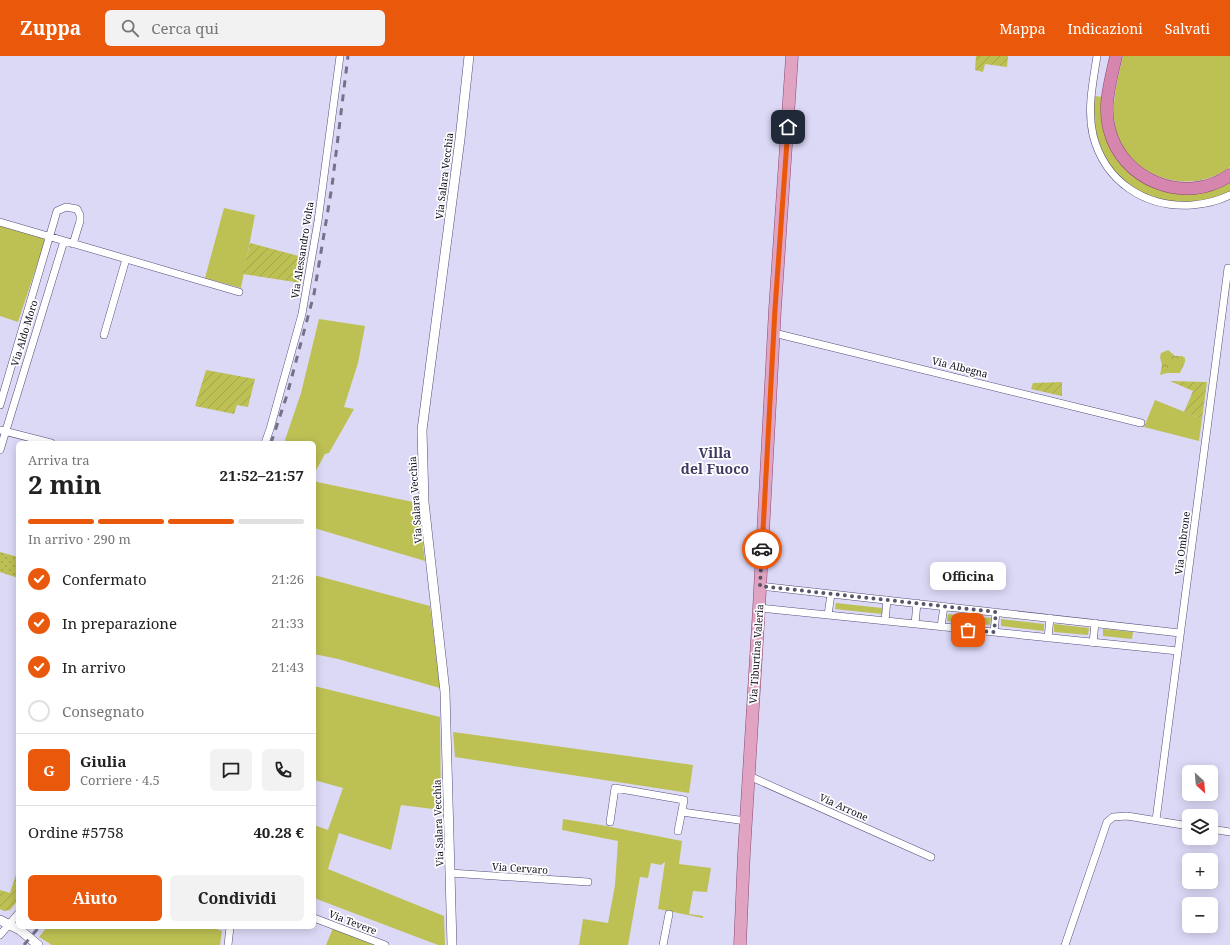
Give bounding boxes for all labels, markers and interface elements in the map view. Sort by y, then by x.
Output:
search box [105,10,385,46]
text: Zuppa [20,15,81,41]
icon: search [119,17,141,39]
text: Cerca qui [151,18,219,38]
text: Mappa [999,19,1046,38]
text: Indicazioni [1068,19,1143,38]
text: Salvati [1165,19,1210,38]
pin [771,110,805,144]
icon: home [777,116,799,138]
street label: Via Salara Vecchia [432,131,456,220]
street label: Via Alessandro Volta [287,200,317,300]
street label: Via Aldo Moro [7,298,41,368]
street label: Via Albegna [931,353,990,381]
district label: Villa del Fuoco [681,443,749,478]
text: Arriva tra [28,451,90,469]
street label: Via Salara Vecchia [405,456,425,544]
text: 21:52–21:57 [220,465,304,485]
text: 2 min [28,466,102,502]
street label: Via Ombrone [1171,511,1193,575]
courier [742,529,782,569]
text: In arrivo · 290 m [28,530,131,548]
icon: car [751,538,773,560]
callout: Officina [930,562,1006,590]
text: Officina [942,567,994,585]
icon: check [28,568,50,590]
text: Confermato [62,569,147,589]
text: 21:26 [271,570,304,588]
street label: Via Tiburtina Valeria [746,603,766,704]
icon: check [28,612,50,634]
text: In preparazione [62,613,177,633]
pin [951,613,985,647]
text: 21:33 [271,614,304,632]
icon: bag [957,619,979,641]
icon: check [28,656,50,678]
text: In arrivo [62,657,126,677]
text: 21:43 [271,658,304,676]
text: Consegnato [62,701,144,721]
button: chat [210,749,252,791]
button: phone [262,749,304,791]
text: Giulia [80,751,126,771]
text: G [43,760,55,780]
north arrow [1182,765,1218,801]
map controls [1182,765,1218,933]
text: Corriere · 4.5 [80,771,160,789]
street label: Via Salara Vecchia [429,779,447,867]
street label: Via Arrone [817,790,871,824]
button: layers [1182,809,1218,845]
text: Ordine #5758 [28,822,124,842]
text: 40.28 € [253,822,304,842]
button: + [1182,853,1218,889]
street label: Via Cervaro [491,859,549,877]
button: Aiuto [28,875,162,921]
button: Condividi [170,875,304,921]
button: − [1182,897,1218,933]
street label: Via Tevere [327,906,379,938]

